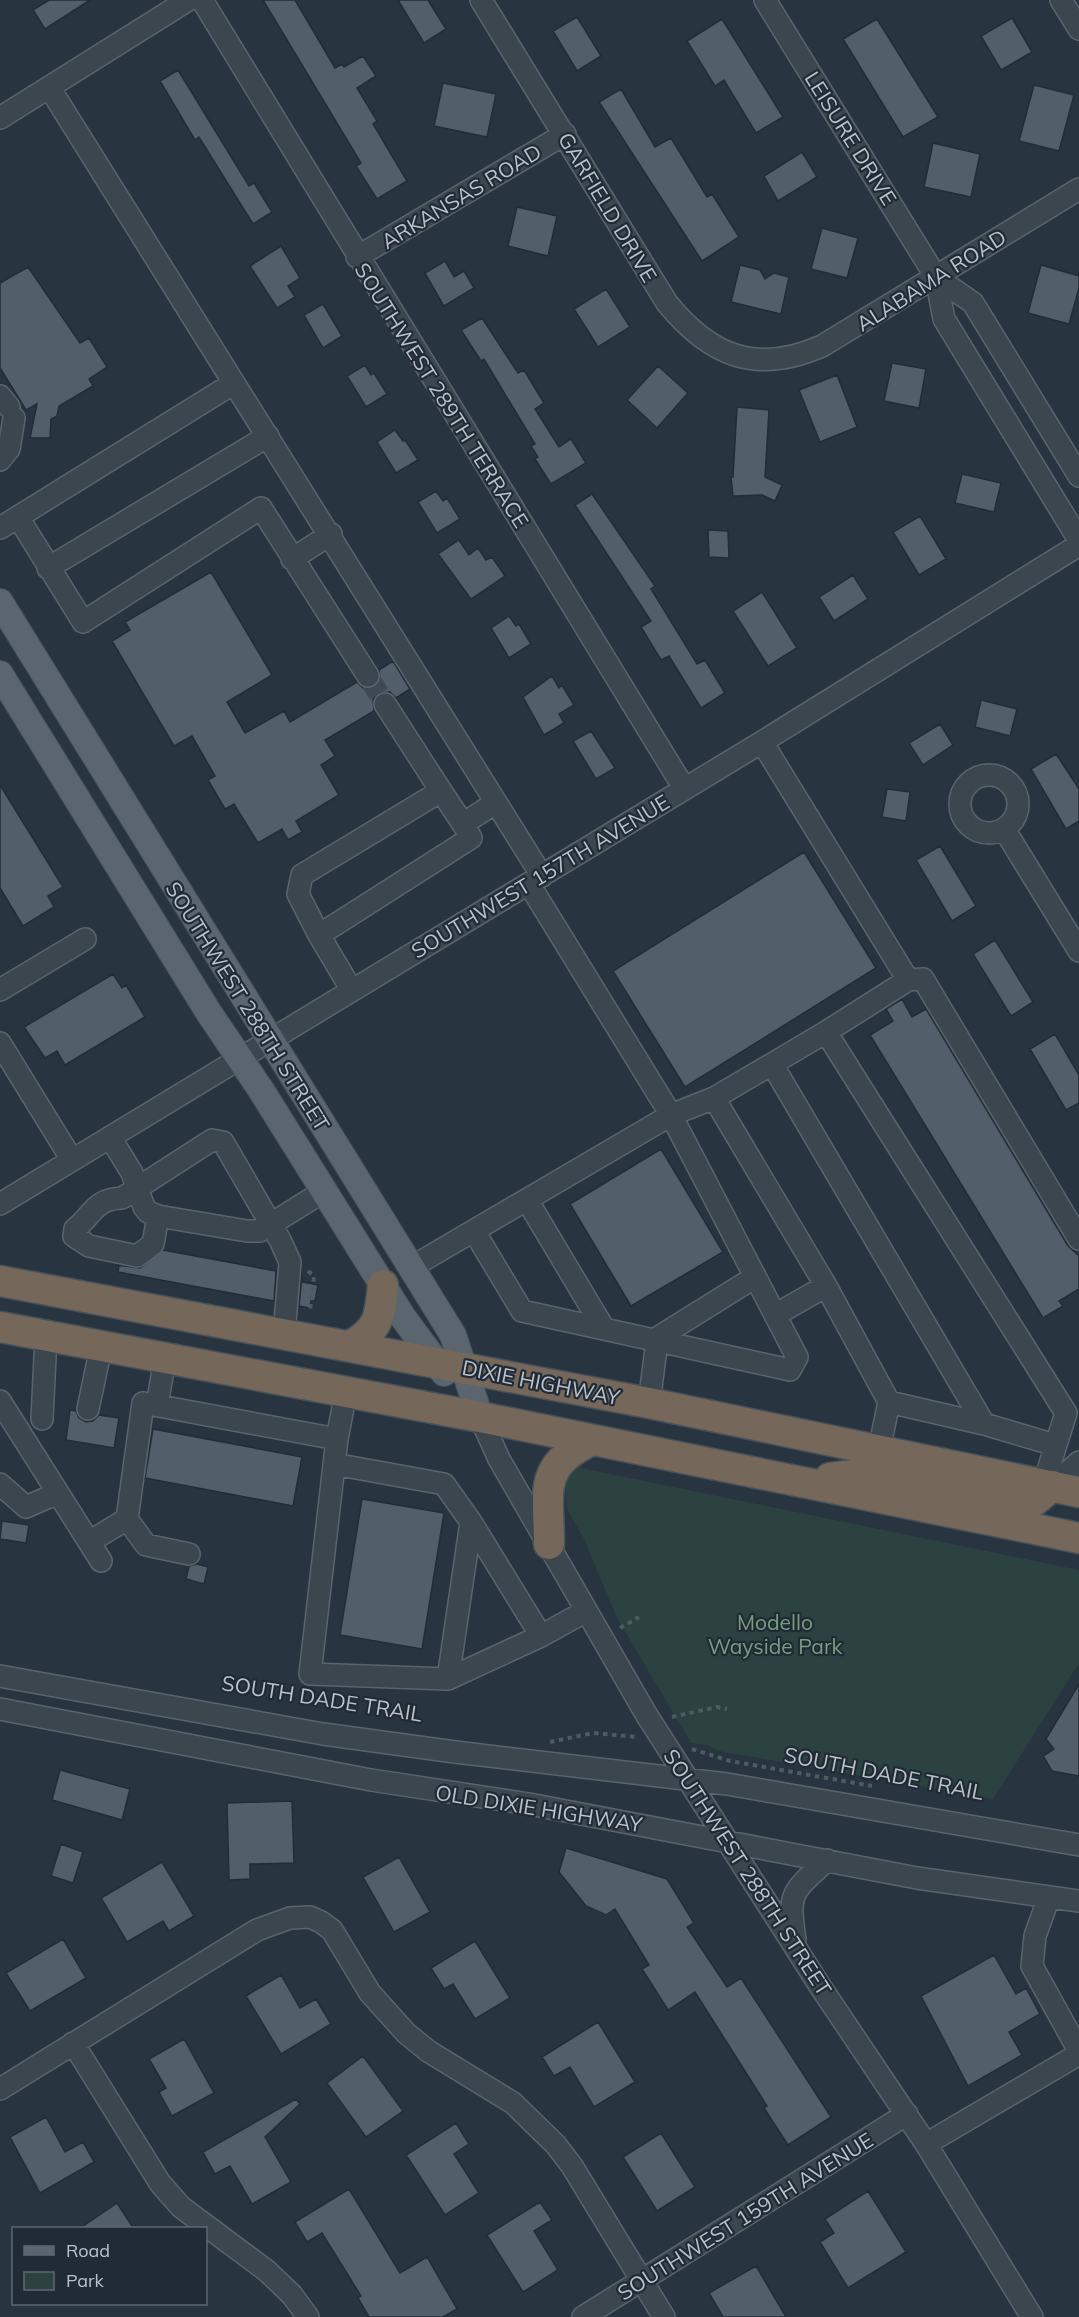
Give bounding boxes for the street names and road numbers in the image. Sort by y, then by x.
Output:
street label: LEISURE DRIVE [800,66,902,210]
street label: GARFIELD DRIVE [553,127,663,287]
street label: ARKANSAS ROAD [376,138,546,254]
street label: ALABAMA ROAD [851,223,1011,337]
street label: SOUTHWEST 289TH TERRACE [349,258,535,532]
street label: SOUTHWEST 157TH AVENUE [406,788,674,964]
street label: SOUTHWEST 288TH STREET [160,877,336,1136]
street label: DIXIE HIGHWAY [460,1354,622,1410]
street label: SOUTH DADE TRAIL [220,1669,425,1727]
street label: SOUTH DADE TRAIL [782,1741,986,1805]
street label: SOUTHWEST 288TH STREET [658,1744,838,2001]
street label: OLD DIXIE HIGHWAY [434,1779,644,1837]
street label: SOUTHWEST 159TH AVENUE [612,2126,878,2306]

